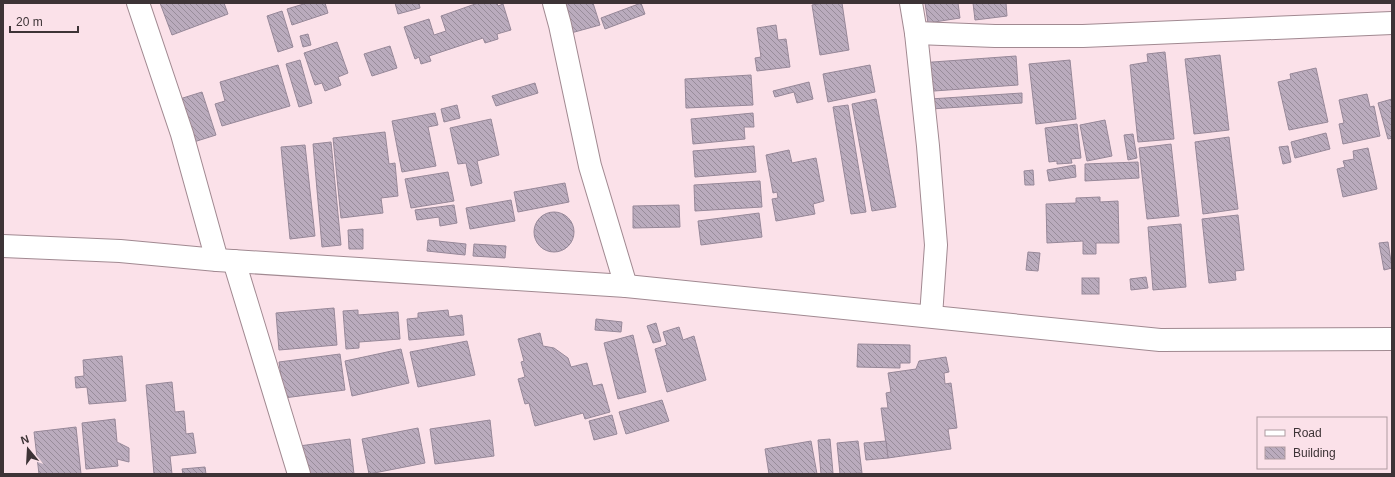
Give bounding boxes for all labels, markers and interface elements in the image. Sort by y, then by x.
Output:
scale bar [10,8,78,34]
text: 20 m [16,15,43,29]
legend [1257,417,1387,469]
text: Road [1293,426,1322,440]
north arrow [8,429,48,469]
text: N [19,433,31,446]
text: Building [1293,446,1336,460]

